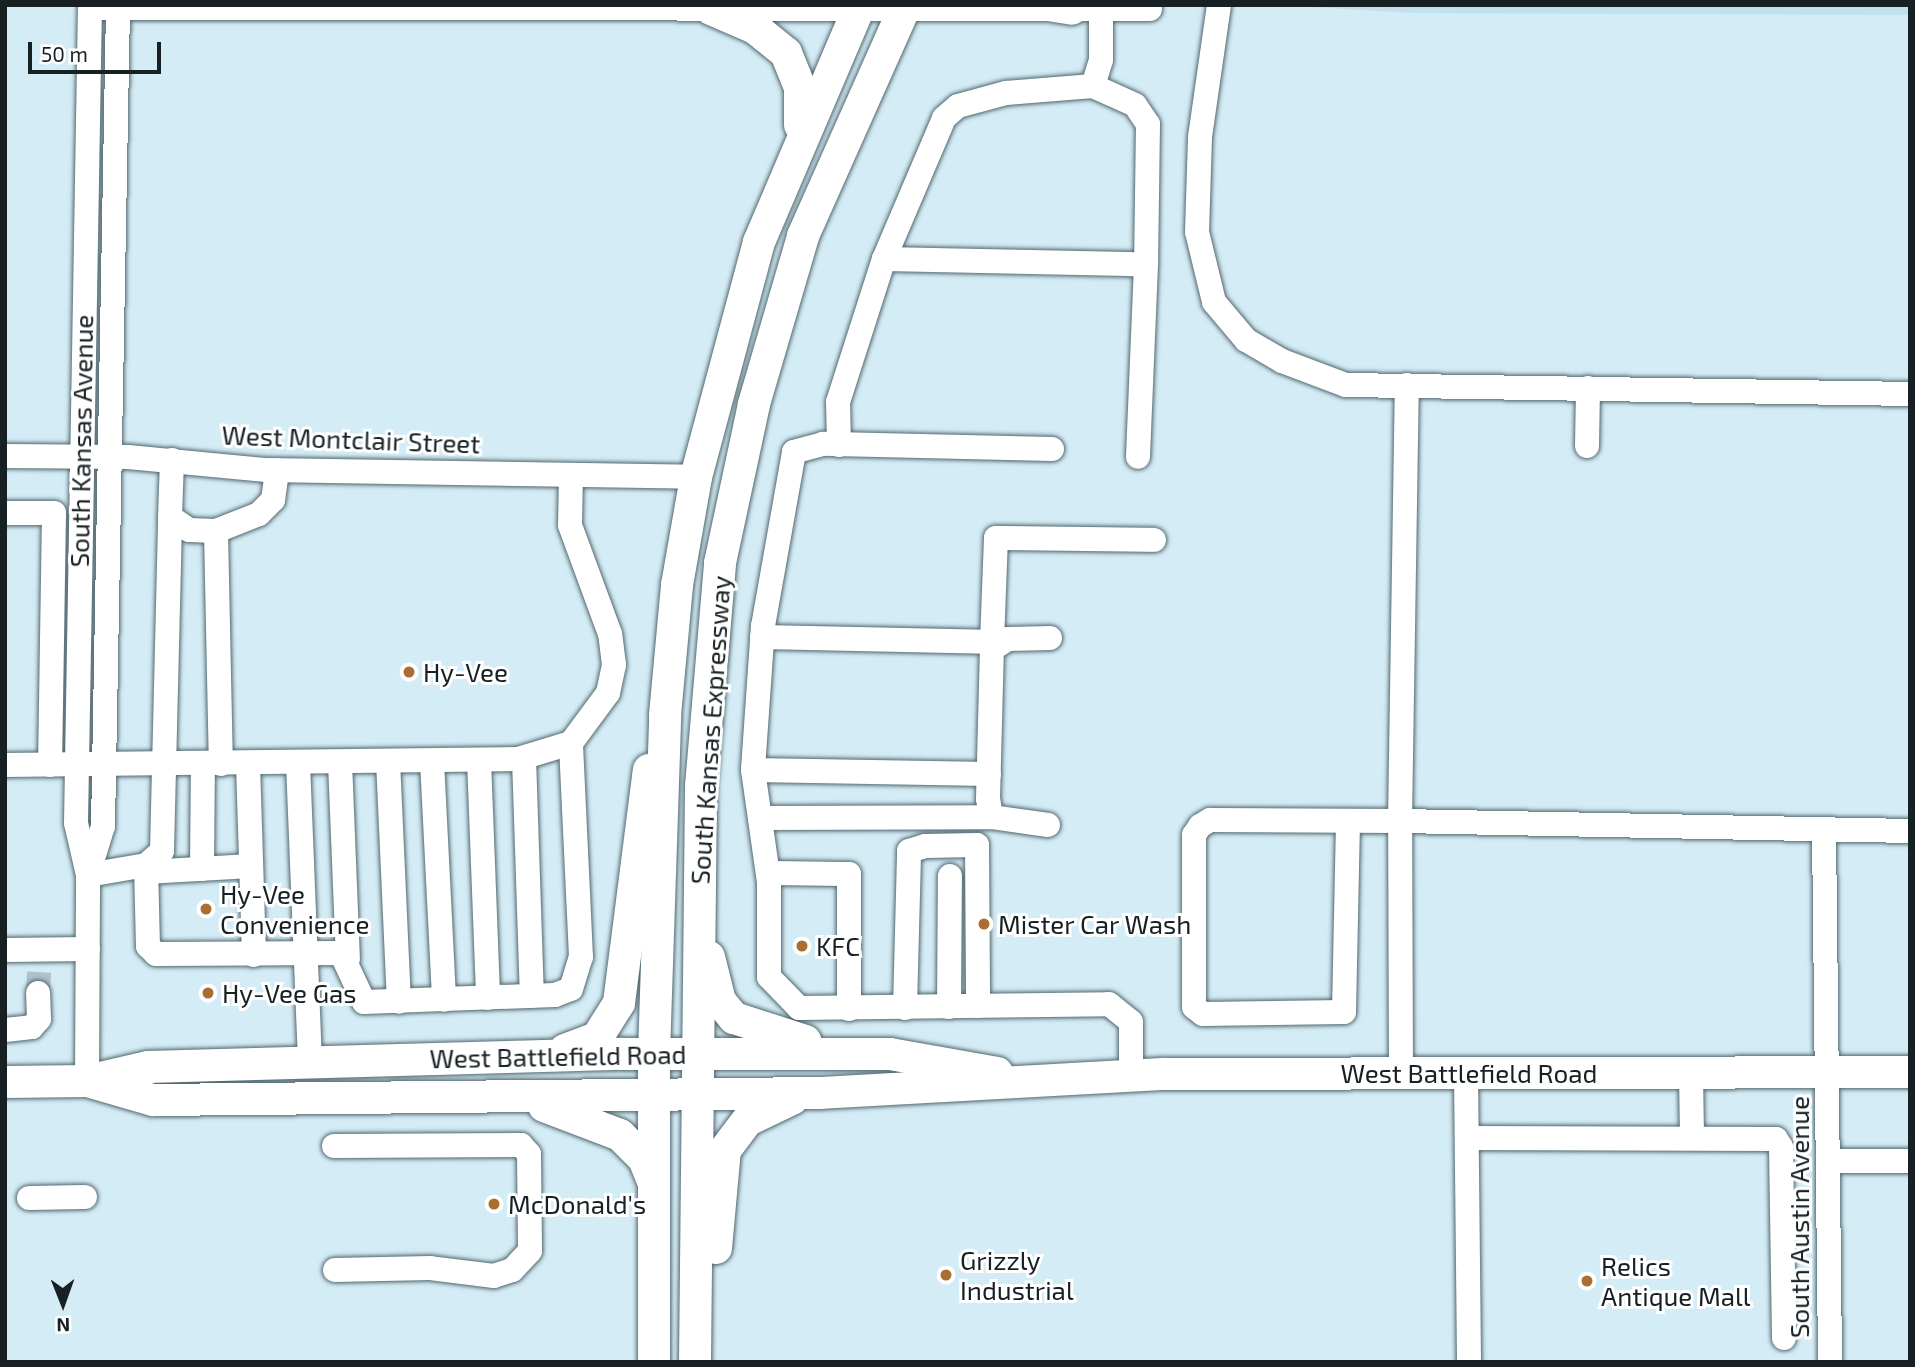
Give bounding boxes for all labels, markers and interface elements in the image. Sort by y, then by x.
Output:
scale bar [32,28,164,72]
text: 50 m [41,41,88,66]
street label: South Kansas Avenue [63,314,99,568]
street label: West Montclair Street [221,419,481,459]
street label: South Kansas Expressway [684,575,736,885]
place label: Hy-Vee [423,656,508,688]
marker: Hy-Vee [401,664,417,680]
place label: Hy-Vee Convenience [220,878,369,940]
marker: Hy-Vee Convenience [198,901,214,917]
place label: Mister Car Wash [998,908,1193,940]
marker: Mister Car Wash [976,916,992,932]
place label: KFC [816,930,860,962]
marker: KFC [794,938,810,954]
place label: Hy-Vee Gas [222,977,357,1009]
marker: Hy-Vee Gas [200,985,216,1001]
street label: West Battlefield Road [429,1038,687,1074]
street label: West Battlefield Road [1341,1057,1597,1089]
street label: South Austin Avenue [1783,1095,1815,1339]
place label: McDonald's [508,1188,646,1220]
marker: McDonald's [486,1196,502,1212]
place label: Grizzly Industrial [960,1244,1074,1306]
place label: Relics Antique Mall [1601,1250,1751,1312]
marker: Grizzly Industrial [938,1267,954,1283]
north arrow [28,1269,98,1339]
marker: Relics Antique Mall [1579,1273,1595,1289]
text: N [56,1314,70,1337]

